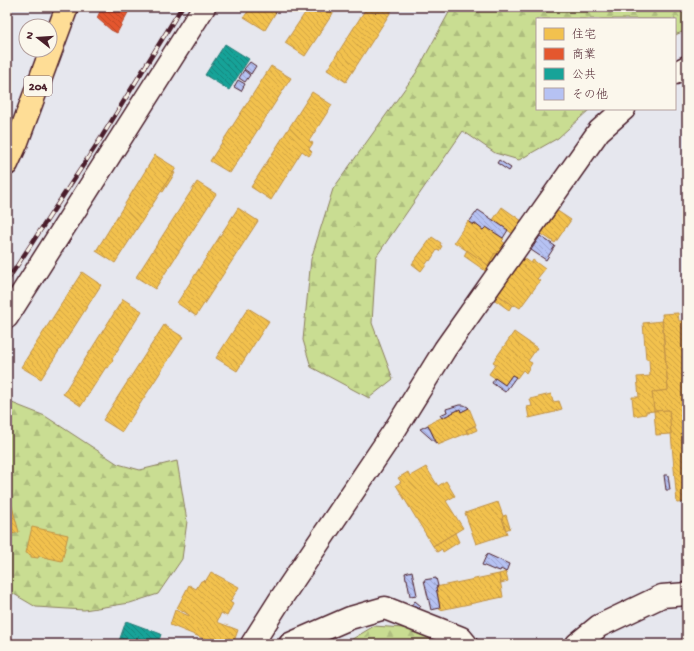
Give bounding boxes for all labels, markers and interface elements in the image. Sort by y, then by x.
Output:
north arrow [18,18,58,58]
legend [536,18,676,110]
text: 住宅 [572,28,596,43]
text: N [24,30,37,41]
text: 商業 [572,48,596,63]
text: 公共 [572,68,596,83]
road number: 204 [24,76,52,96]
text: その他 [572,88,608,103]

